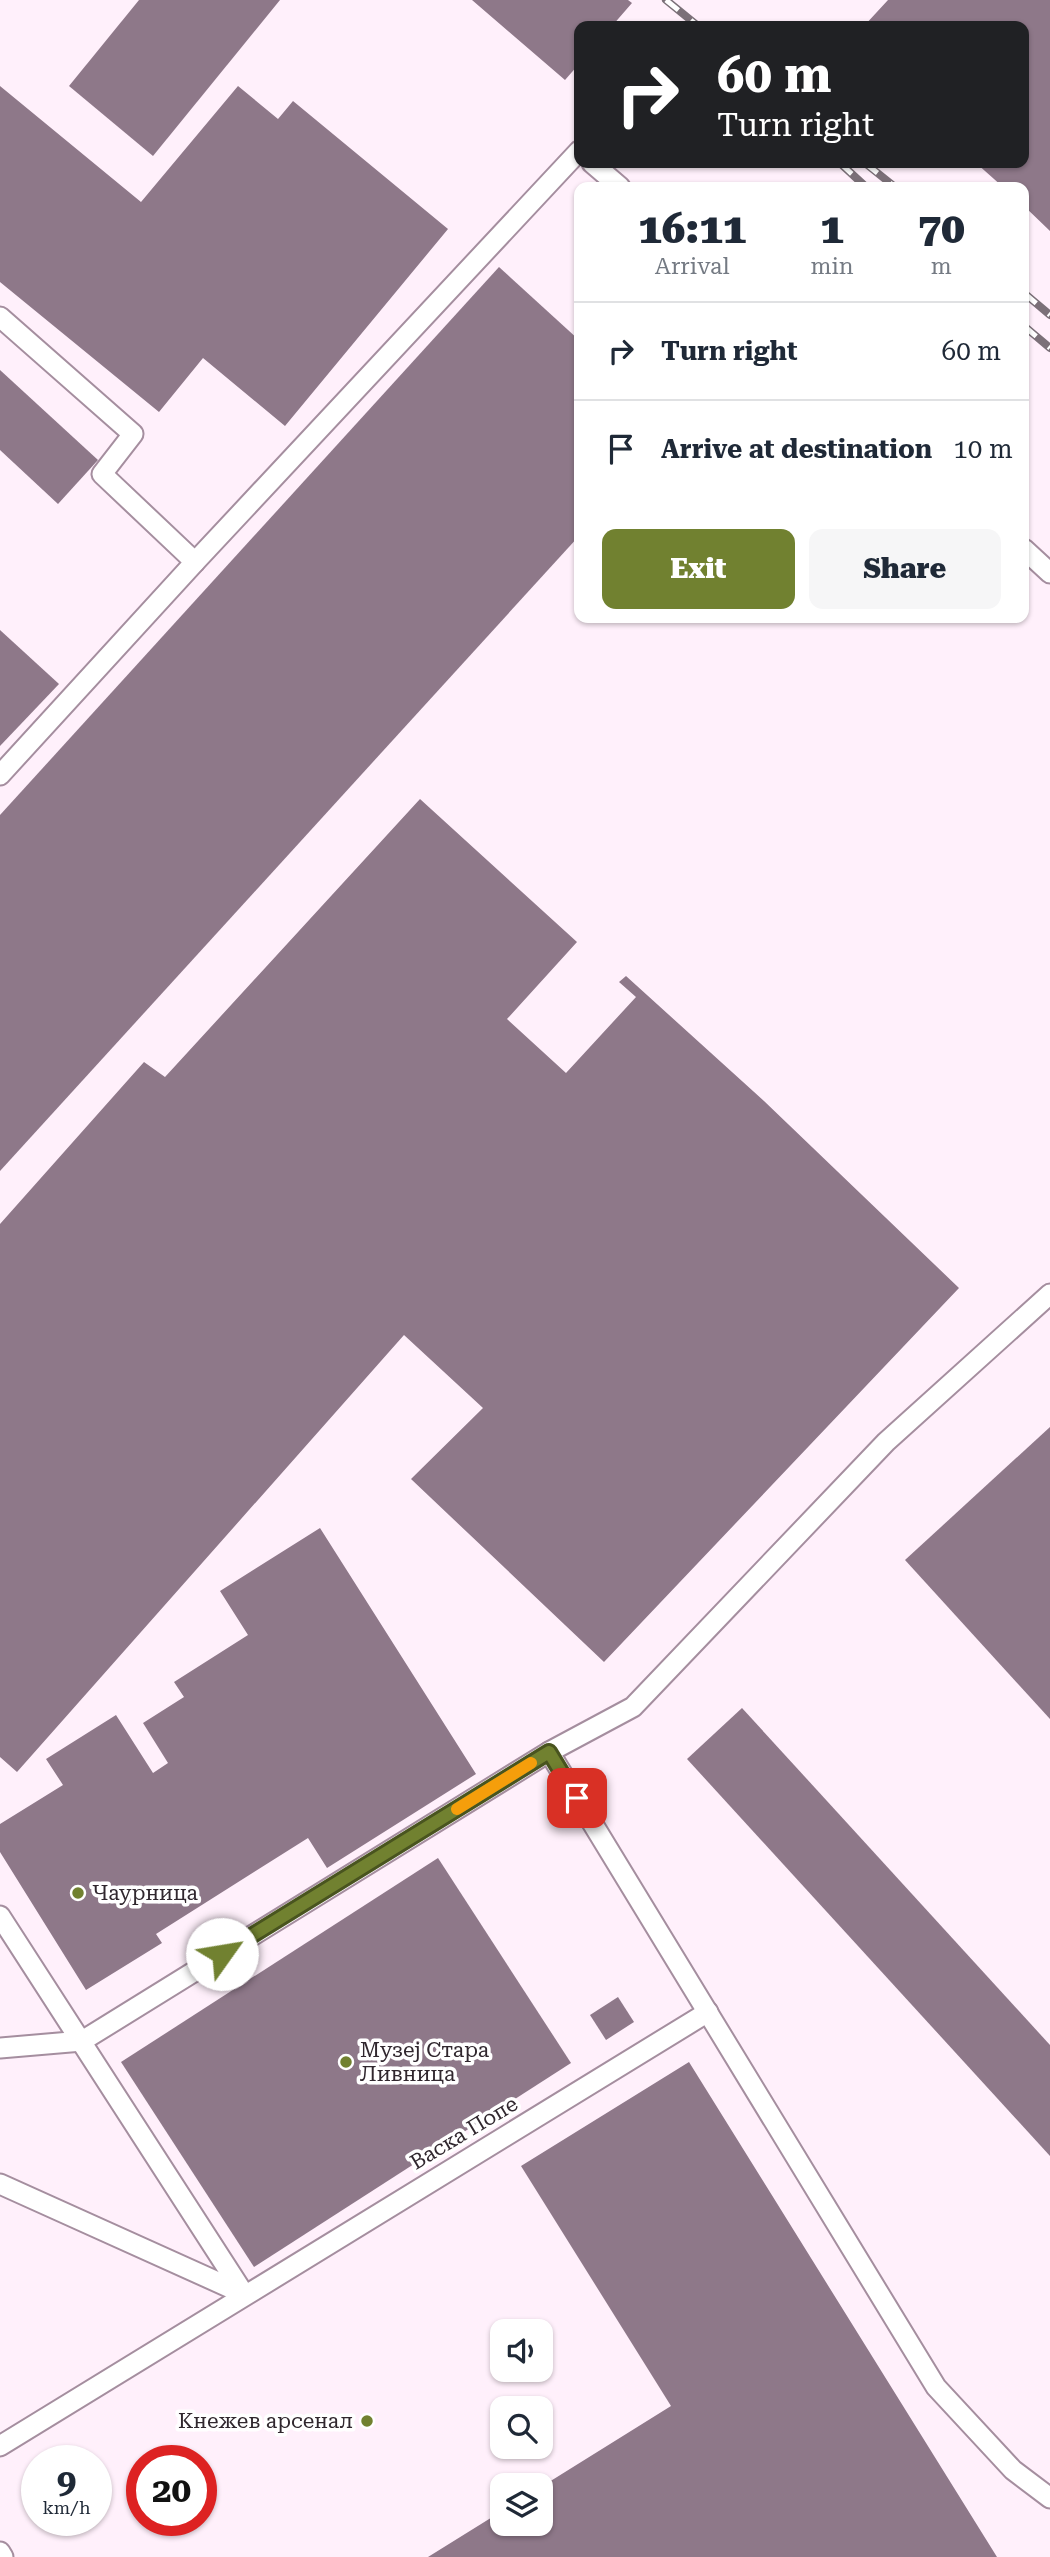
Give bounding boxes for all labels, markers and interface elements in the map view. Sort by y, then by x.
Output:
text: 60 m [717,47,832,104]
icon: right [602,49,693,140]
text: Turn right [717,106,874,144]
text: 16:11 [638,204,746,253]
text: 1 [820,204,844,253]
text: 70 [918,204,965,253]
text: Arrival [655,253,730,280]
text: min [810,253,854,280]
text: m [931,253,952,280]
icon: right [602,332,640,370]
text: Turn right [661,336,797,366]
text: 60 m [942,336,1001,366]
icon: arrive [602,430,640,468]
text: Arrive at destination [661,434,932,464]
text: 10 m [953,434,1013,464]
button: Exit [602,529,795,609]
button: Share [809,529,1001,609]
pin [547,1768,607,1828]
icon: arrive [558,1779,596,1817]
place label: Чаурница [92,1881,199,1905]
marker: Чаурница [70,1885,86,1901]
position arrow [185,1917,259,1991]
place label: Музеј Стара Ливница [360,2038,490,2086]
marker: Музеј Стара Ливница [338,2054,354,2070]
street label: Васка Попе [406,2092,522,2174]
map controls [490,2319,553,2536]
button: sound [490,2319,553,2382]
button: search [490,2396,553,2459]
place label: Кнежев арсенал [178,2409,353,2433]
marker: Кнежев арсенал [359,2413,375,2429]
speed limit sign: 20 [126,2445,217,2536]
text: 9 [57,2461,76,2502]
button: layers [490,2473,553,2536]
text: km/h [42,2497,91,2518]

